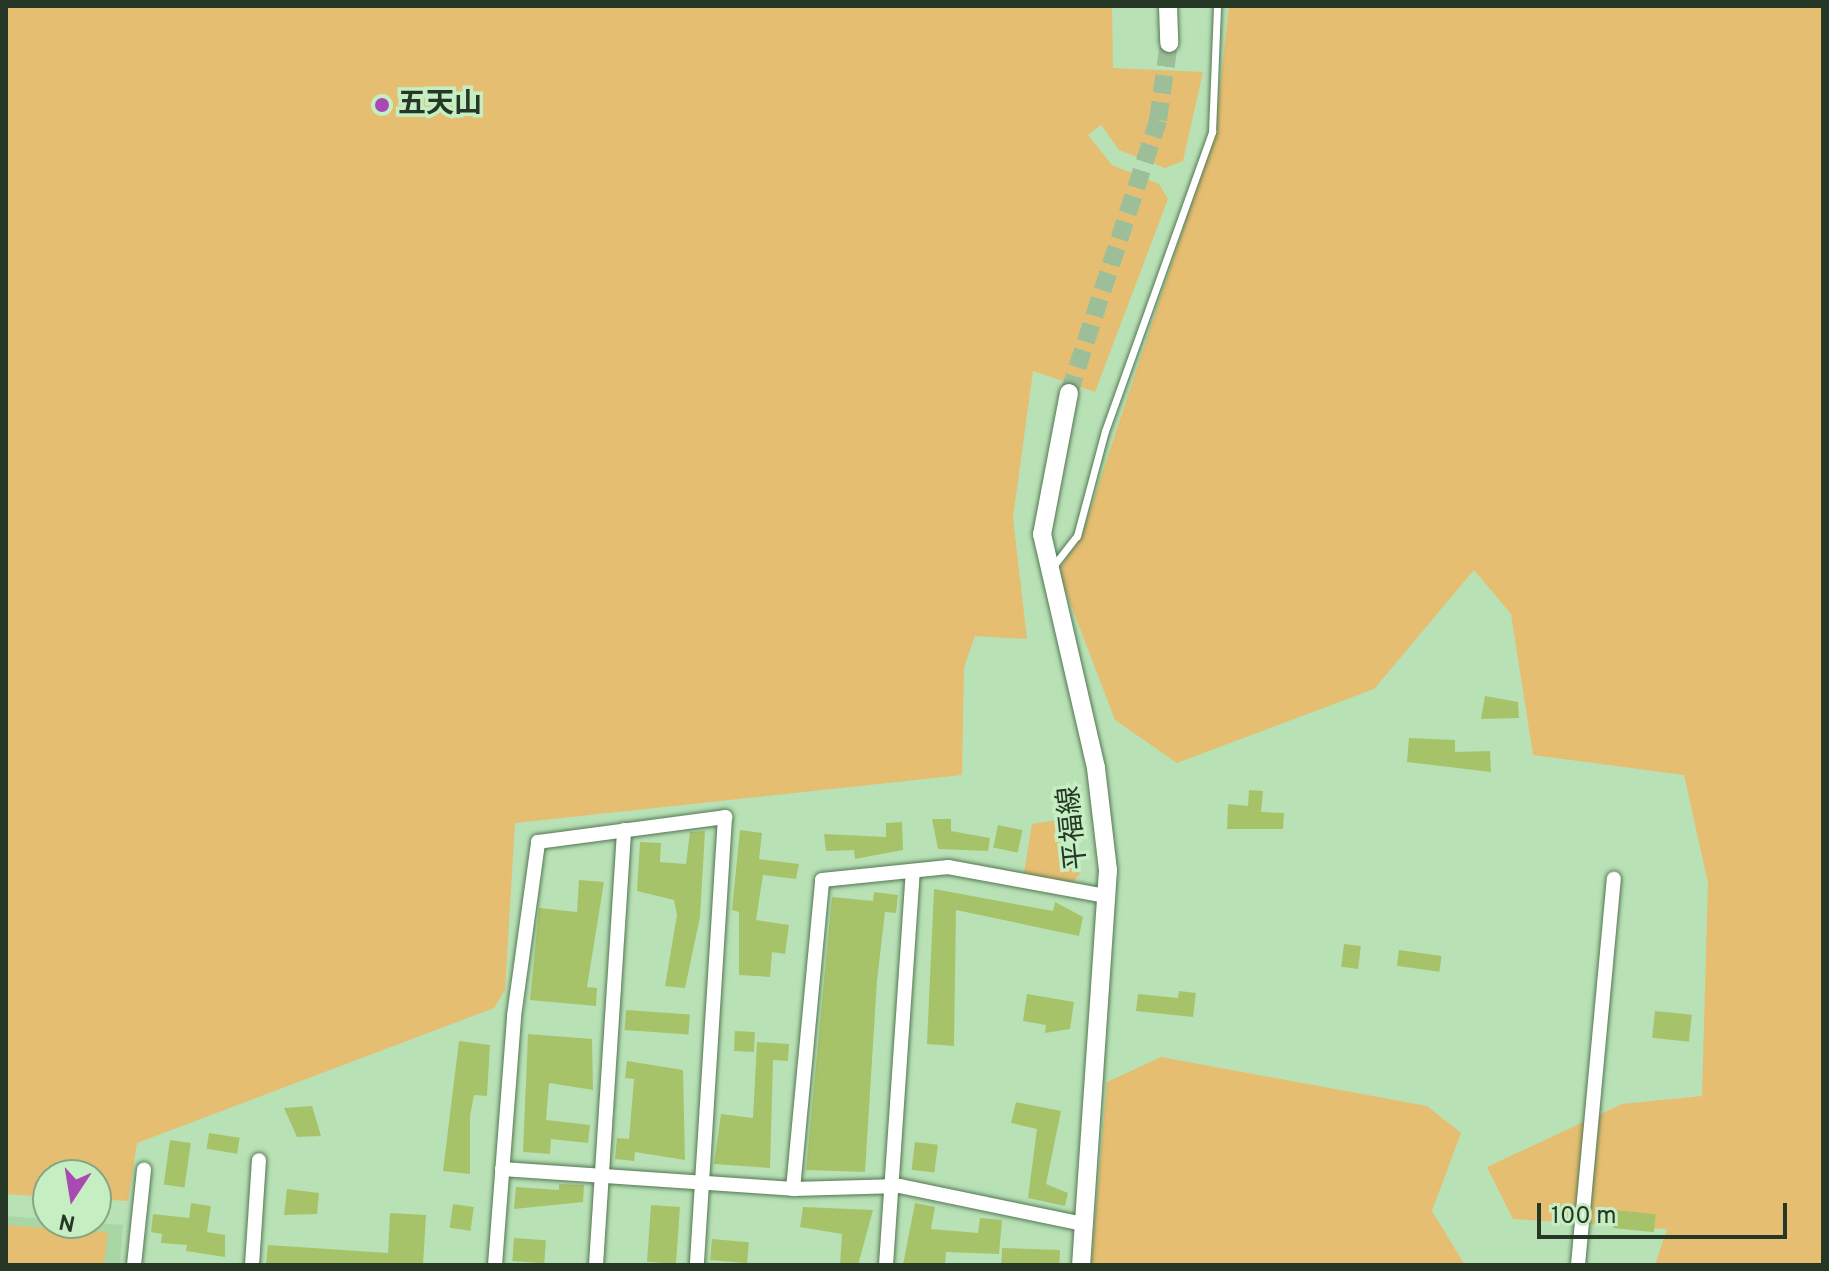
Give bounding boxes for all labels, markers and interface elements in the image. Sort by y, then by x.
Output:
place label: 五天山 [398,88,482,122]
marker: 五天山 [373,96,391,114]
street label: 平福線 [1053,784,1095,872]
north arrow [32,1159,112,1239]
scale bar [1541,1187,1791,1237]
text: 100 m [1551,1202,1617,1232]
text: N [57,1206,78,1236]

